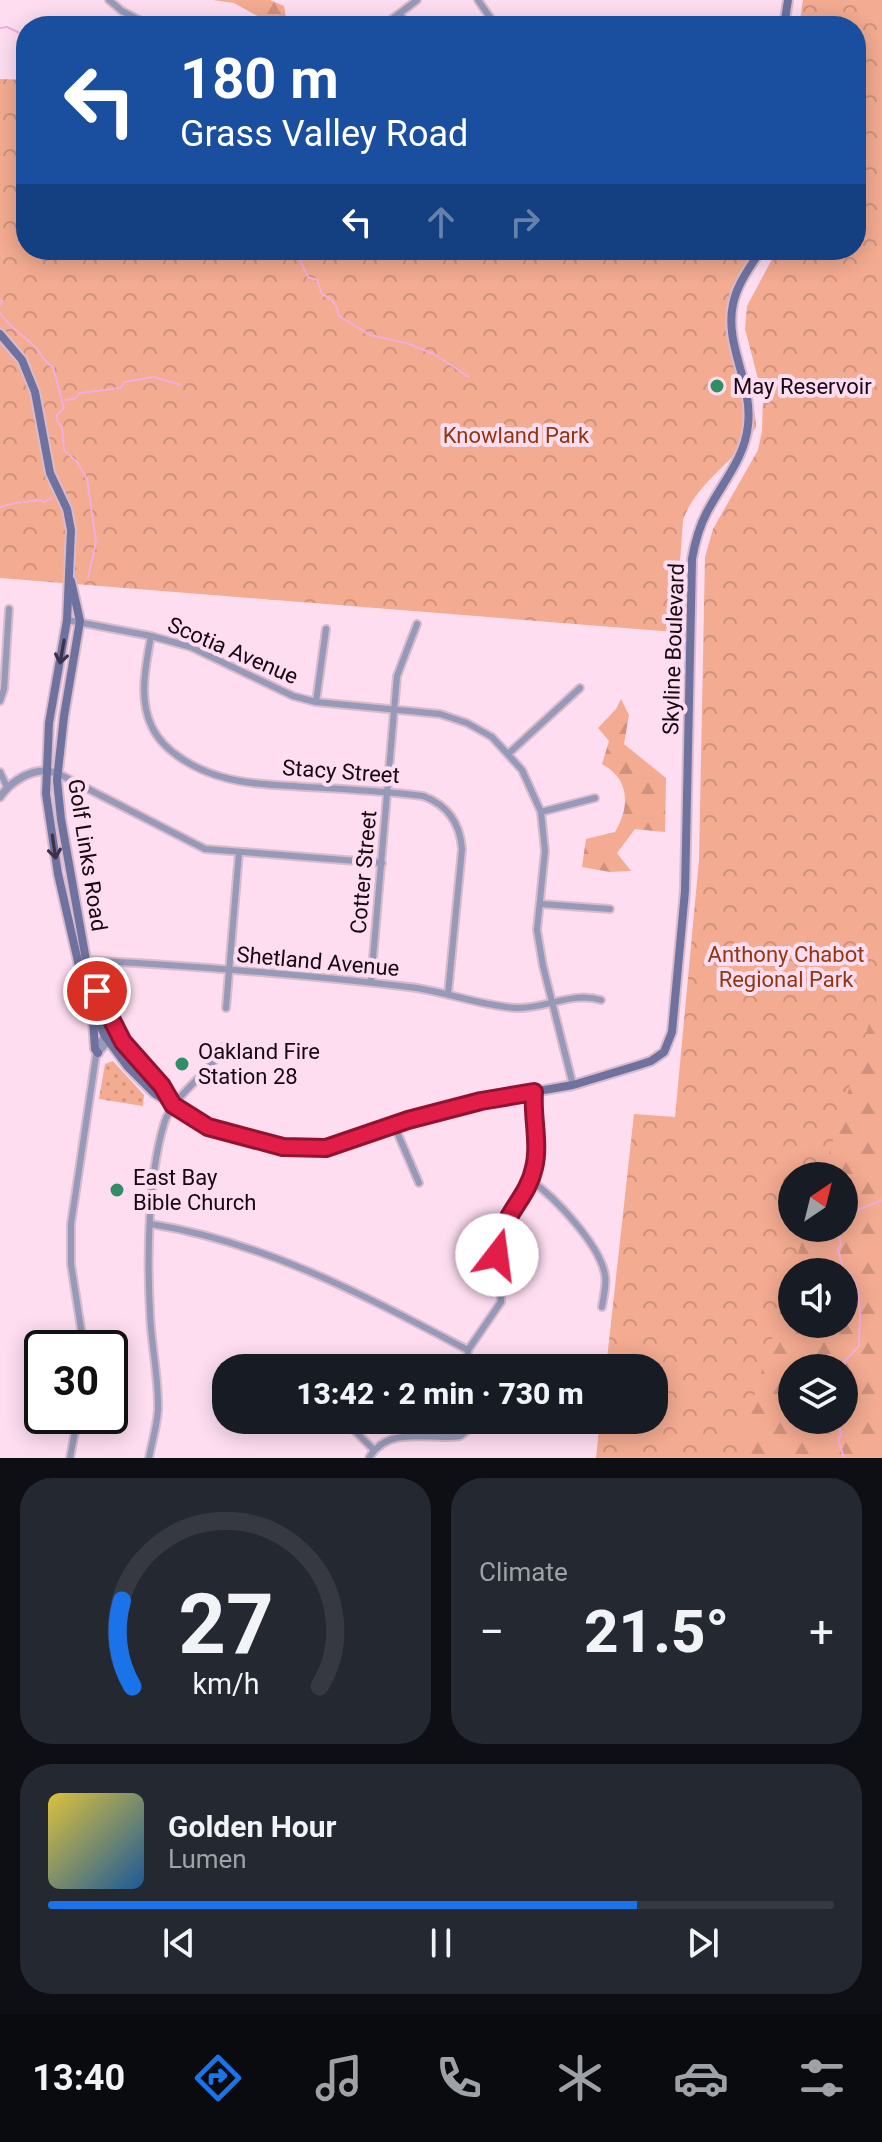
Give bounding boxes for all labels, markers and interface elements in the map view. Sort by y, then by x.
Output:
text: 180 m [180,46,339,112]
icon: left [48,48,152,152]
text: Grass Valley Road [180,113,468,155]
icon: left [335,200,379,244]
icon: ahead [419,200,463,244]
icon: right [503,200,547,244]
place label: May Reservoir [733,374,872,399]
marker: May Reservoir [708,377,726,395]
park label: Knowland Park [443,423,590,448]
street label: Skyline Boulevard [658,563,689,735]
street label: Scotia Avenue [164,612,302,689]
one-way arrow [53,639,68,664]
street label: Stacy Street [281,755,401,788]
street label: Golf Links Road [63,777,112,933]
street label: Cotter Street [346,809,381,935]
one-way arrow [47,834,62,859]
street label: Shetland Avenue [236,942,400,981]
park label: Anthony Chabot Regional Park [708,942,864,992]
pin [63,957,131,1025]
icon: arrive [75,969,119,1013]
place label: Oakland Fire Station 28 [198,1039,320,1089]
marker: Oakland Fire Station 28 [173,1055,191,1073]
north arrow [778,1162,858,1242]
map controls [778,1162,858,1434]
place label: East Bay Bible Church [133,1165,256,1215]
marker: East Bay Bible Church [108,1181,126,1199]
position arrow [455,1213,539,1297]
button: sound [778,1258,858,1338]
speed limit sign: 30 [24,1330,128,1434]
button: layers [778,1354,858,1434]
text: 13:42 · 2 min · 730 m [296,1376,584,1411]
text: Climate [479,1557,568,1587]
text: 27 [178,1576,273,1673]
text: 21.5° [584,1596,729,1667]
text: − [479,1606,504,1658]
text: + [809,1606,834,1658]
text: km/h [192,1667,259,1701]
text: Golden Hour [168,1809,337,1844]
text: Lumen [168,1844,247,1874]
icon: previous [157,1921,201,1965]
icon: pause [419,1921,463,1965]
icon: next [681,1921,725,1965]
icon: directions [190,2050,246,2106]
icon: music [311,2050,367,2106]
icon: phone [431,2050,487,2106]
icon: climate [552,2050,608,2106]
icon: car [673,2050,729,2106]
icon: filters [794,2050,850,2106]
text: 13:40 [32,2057,125,2099]

